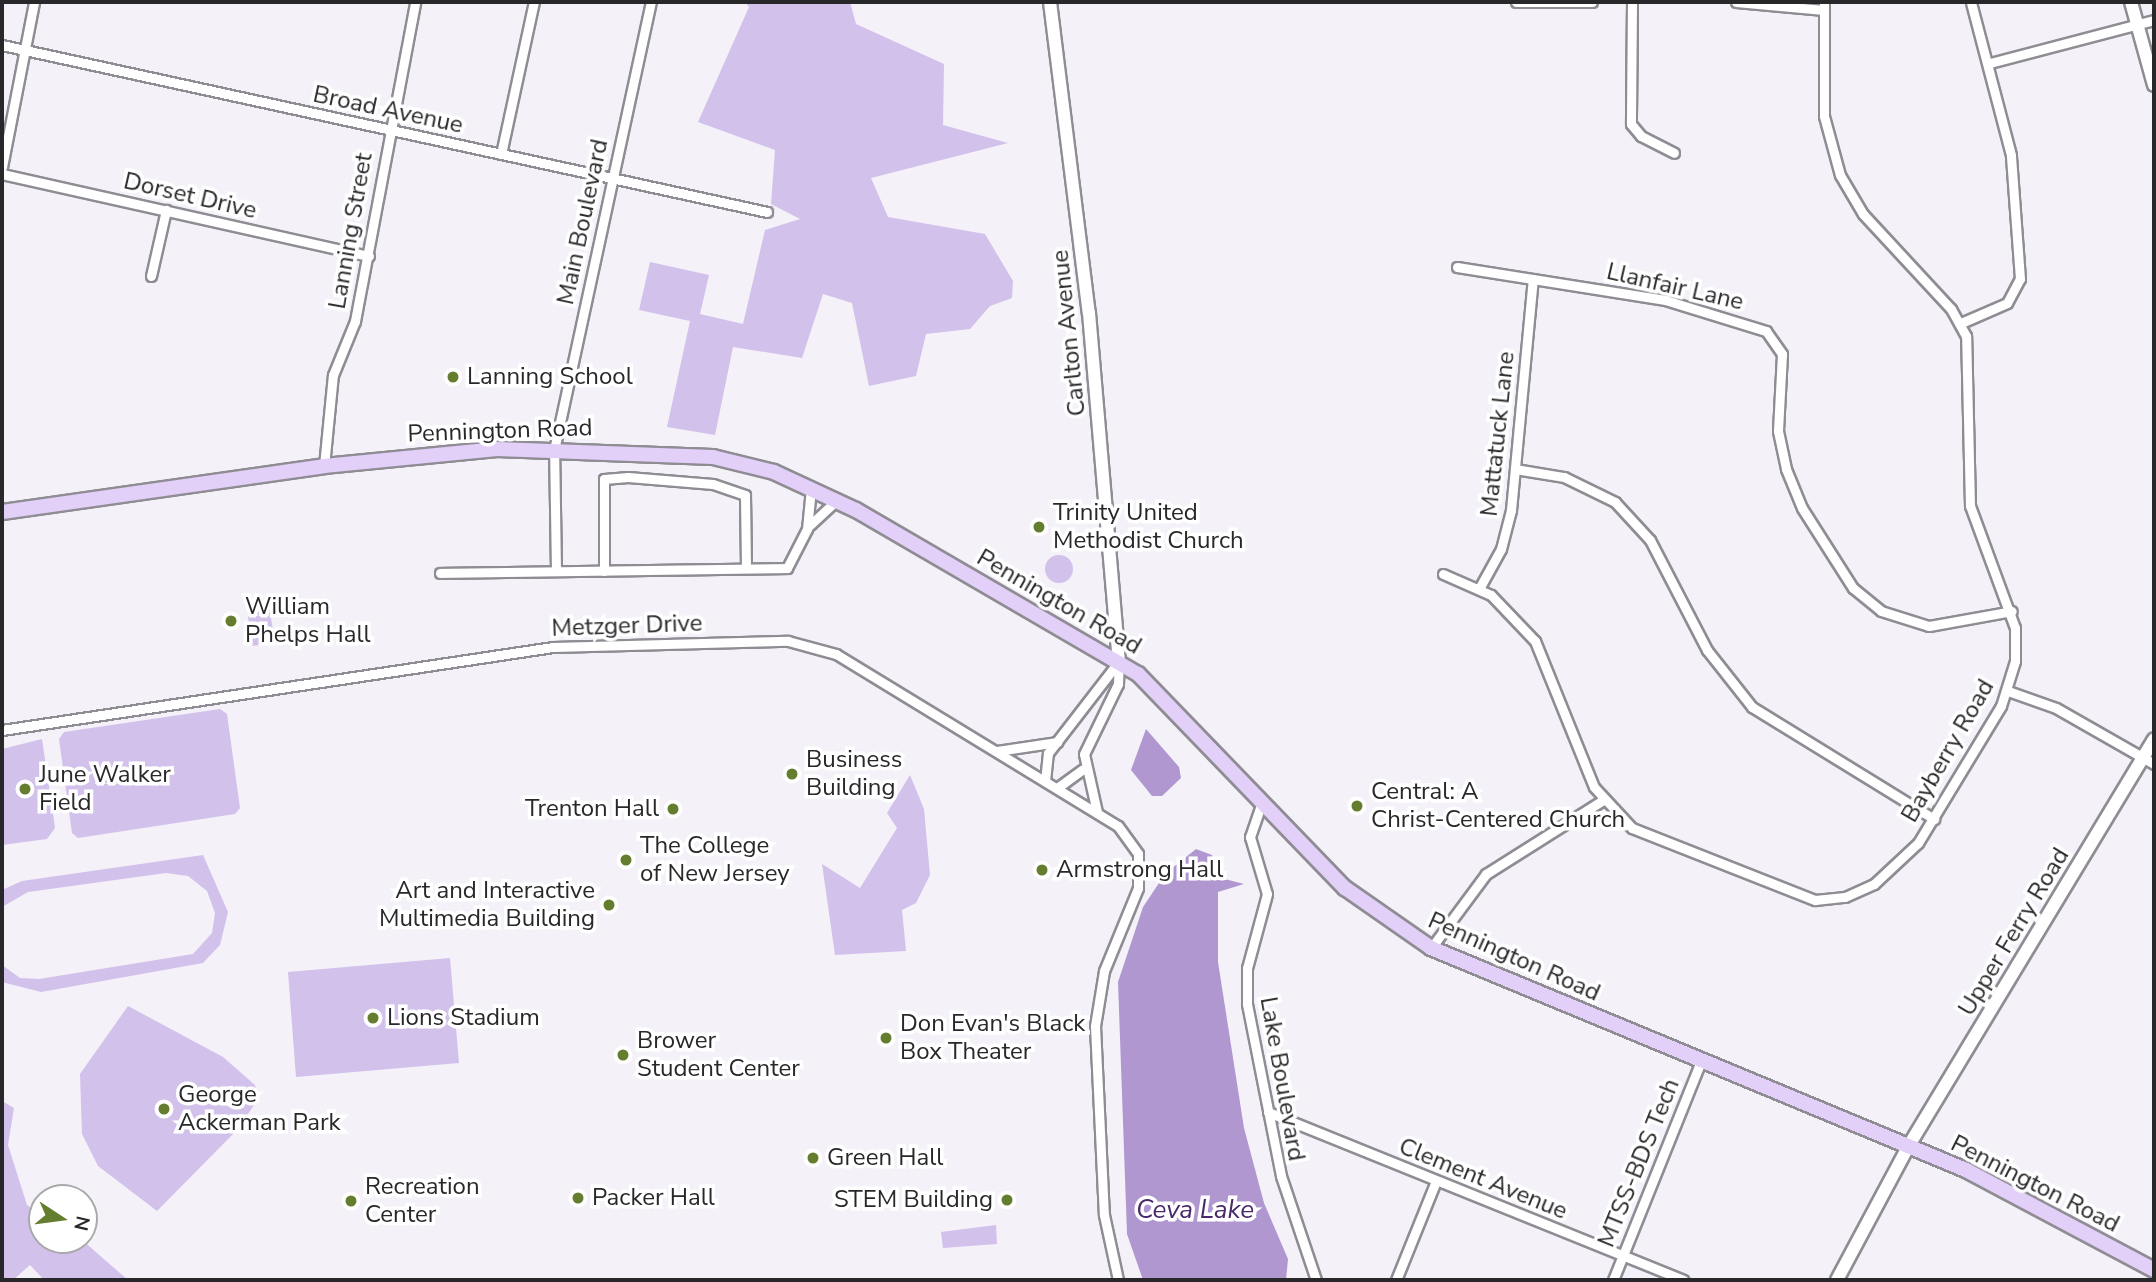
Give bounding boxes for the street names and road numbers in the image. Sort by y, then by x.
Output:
street label: Broad Avenue [310,80,466,140]
street label: Main Boulevard [551,137,615,307]
street label: Lanning Street [323,151,379,311]
street label: Dorset Drive [121,167,259,225]
street label: Carlton Avenue [1046,248,1092,418]
street label: Llanfair Lane [1604,257,1746,317]
street label: Mattatuck Lane [1475,350,1521,518]
street label: Pennington Road [407,413,593,449]
street label: Pennington Road [972,543,1146,661]
street label: Metzger Drive [551,609,703,643]
street label: Bayberry Road [1895,674,2001,828]
street label: Upper Ferry Road [1953,843,2075,1021]
street label: Pennington Road [1424,906,1604,1008]
street label: Lake Boulevard [1253,995,1311,1163]
street label: MTSS-BDS Tech [1592,1075,1686,1251]
street label: Pennington Road [1946,1129,2124,1239]
street label: Clement Avenue [1395,1132,1571,1226]

